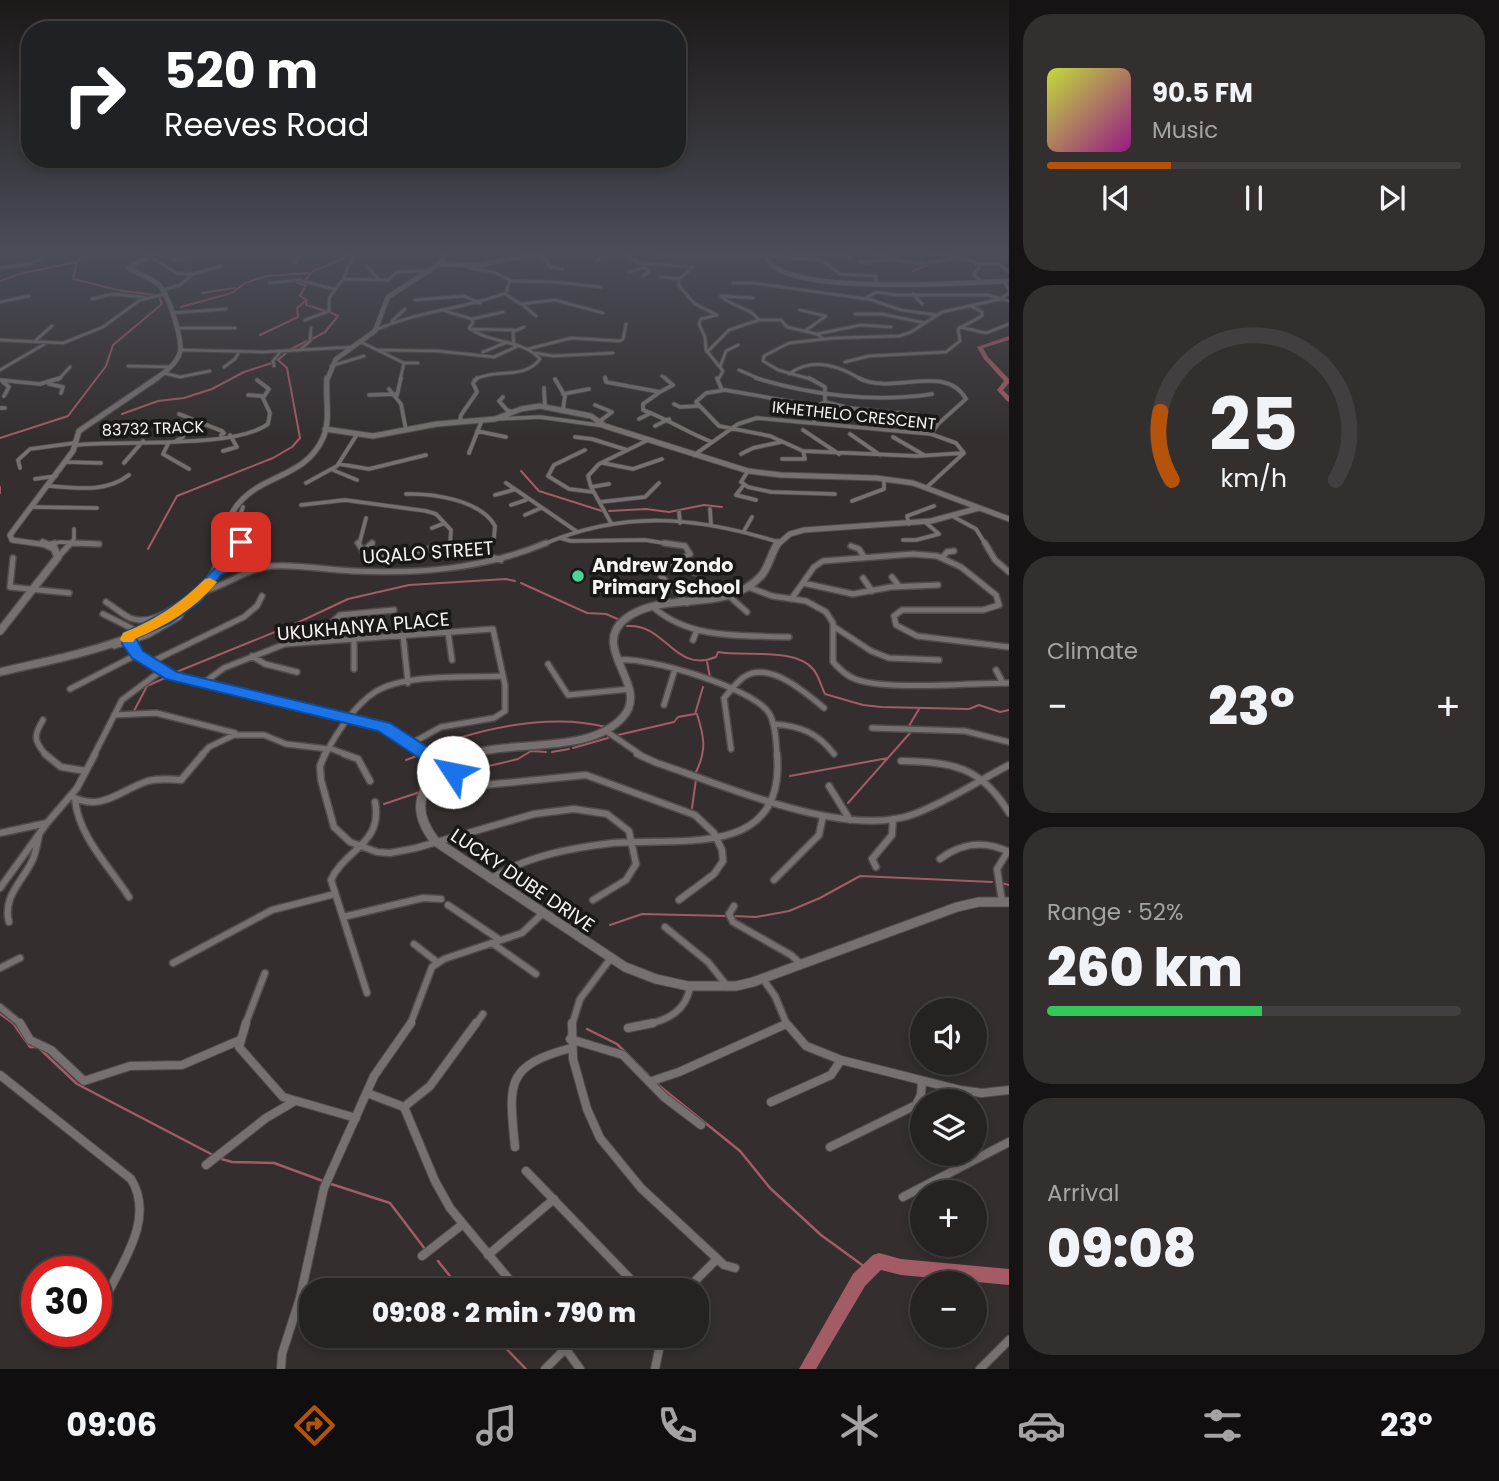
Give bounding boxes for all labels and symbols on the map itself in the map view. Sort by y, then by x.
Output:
street label: IKHETHELO CRESCENT [771,395,937,436]
street label: 83732 TRACK [102,415,205,442]
pin [211,512,271,572]
street label: UQALO STREET [361,534,495,571]
place label: Andrew Zondo Primary School [592,552,741,601]
marker: Andrew Zondo Primary School [570,568,586,584]
street label: UKUKHANYA PLACE [276,606,450,647]
position arrow [416,735,490,809]
street label: LUCKY DUBE DRIVE [445,822,600,939]
speed limit sign: 30 [21,1256,112,1347]

